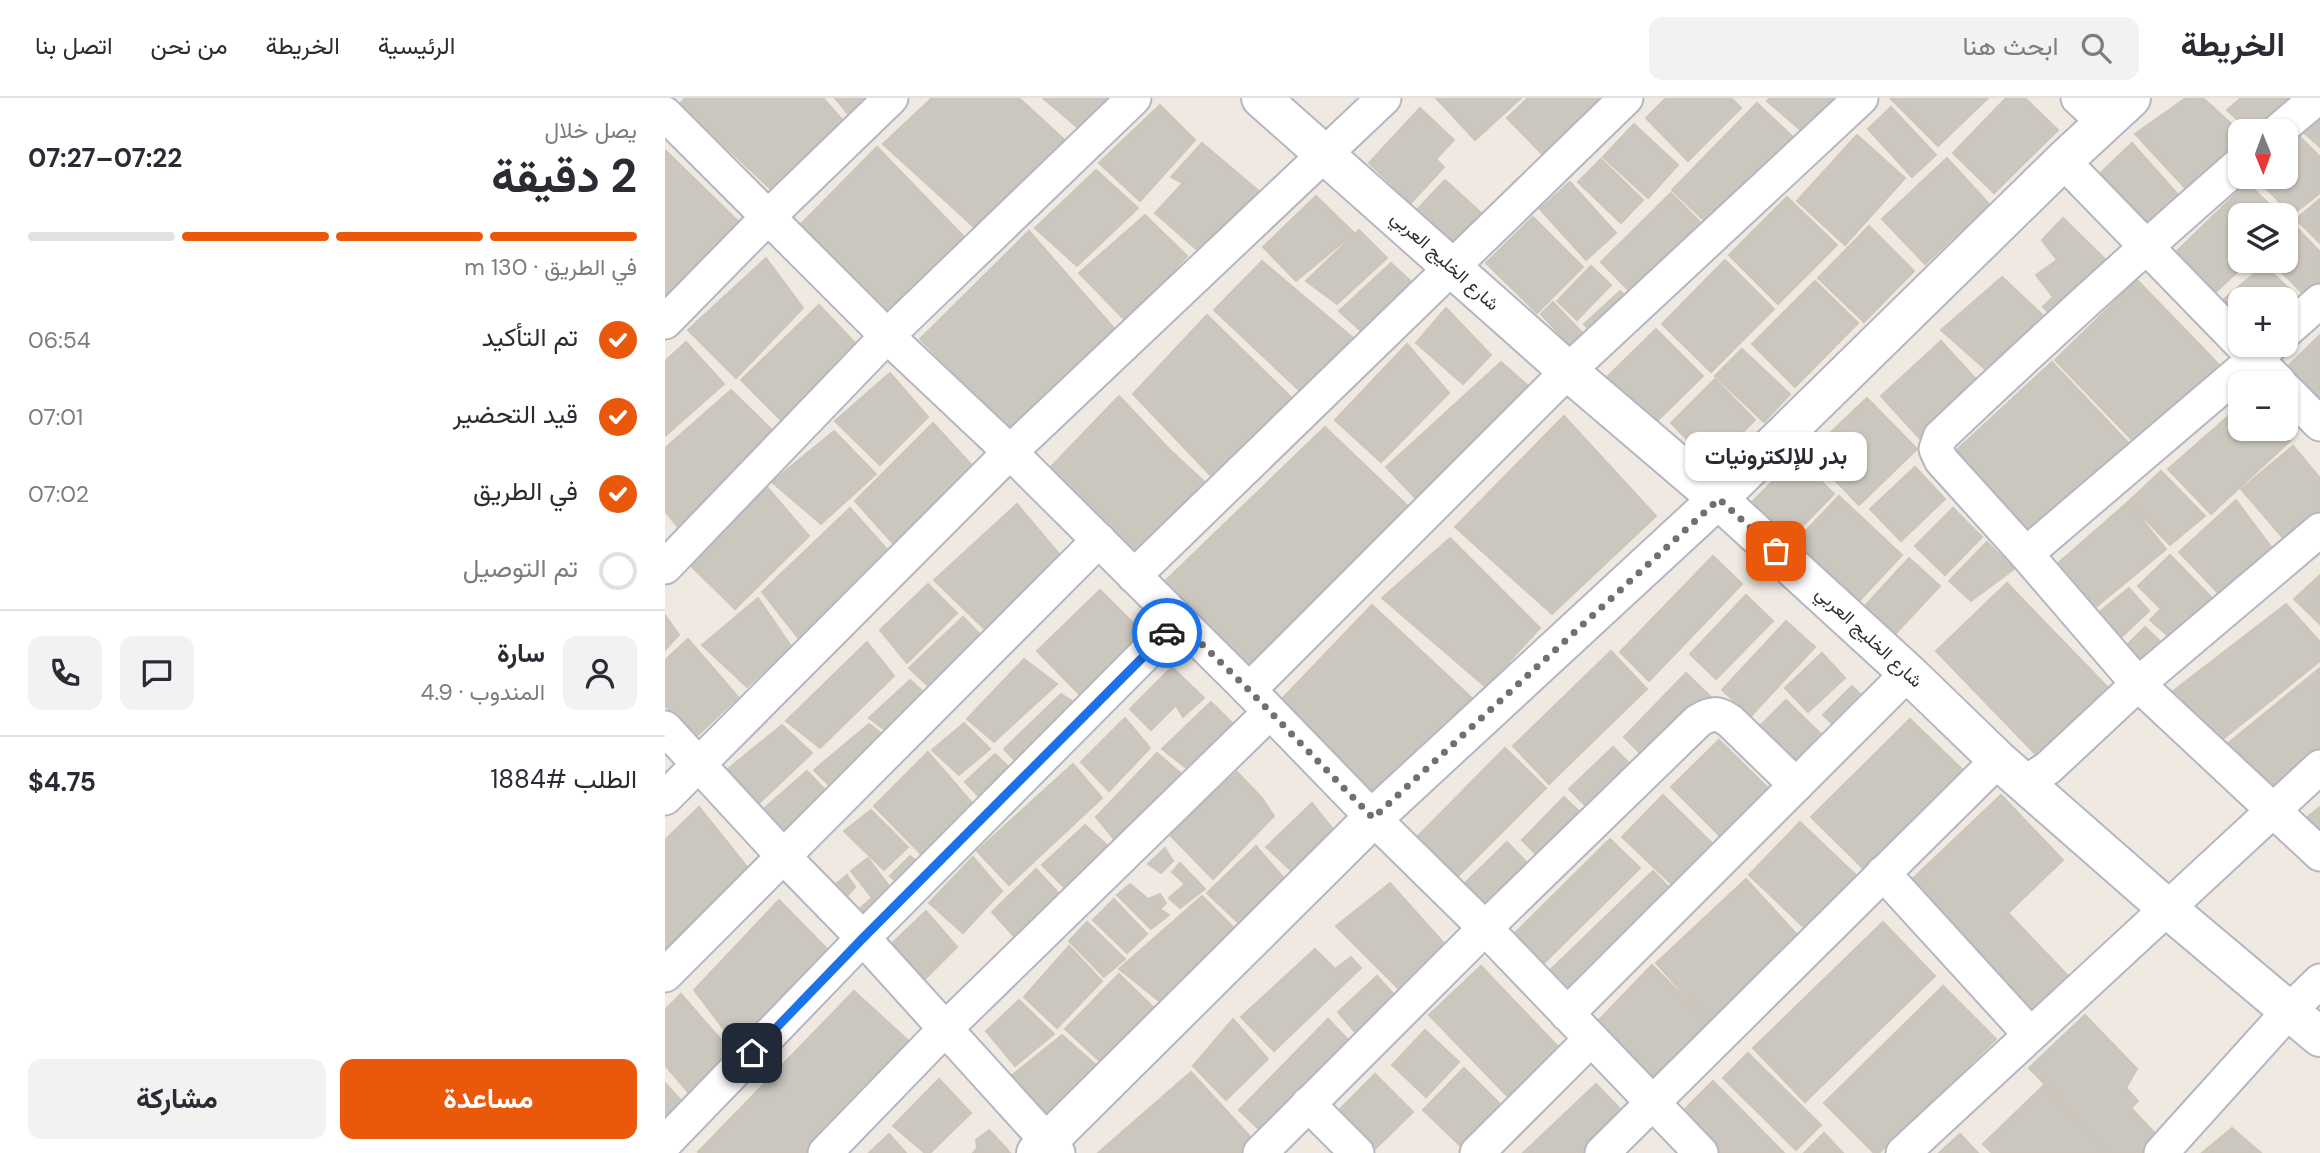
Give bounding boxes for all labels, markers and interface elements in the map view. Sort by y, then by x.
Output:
search box [1649,17,2139,80]
text: الخريطة [2181,23,2285,66]
text: ابحث هنا [1962,29,2059,63]
icon: search [2077,29,2115,67]
text: اتصل بنا [35,30,112,61]
text: من نحن [150,30,228,61]
text: الخريطة [266,30,340,61]
text: الرئيسية [378,30,455,61]
text: يصل خلال [545,115,637,145]
north arrow [2228,119,2298,189]
map controls [2228,119,2298,441]
text: 07:22–07:27 [28,141,182,175]
text: 2 دقيقة [491,146,637,206]
button: layers [2228,203,2298,273]
street label: شارع الخليج العربي [1384,206,1504,318]
text: في الطريق · 130 m [464,252,637,282]
button: + [2228,287,2298,357]
text: تم التأكيد [482,320,578,354]
icon: check [599,321,637,359]
text: 06:54 [28,325,91,355]
button: − [2228,371,2298,441]
text: قيد التحضير [453,397,578,431]
icon: check [599,398,637,436]
text: 07:01 [28,402,83,432]
callout: بدر للإلكترونيات [1685,432,1867,481]
text: بدر للإلكترونيات [1705,441,1847,471]
text: في الطريق [473,474,578,508]
icon: check [599,475,637,513]
text: 07:02 [28,479,89,509]
pin [1746,521,1806,581]
icon: bag [1757,532,1795,570]
text: تم التوصيل [463,551,578,585]
street label: شارع الخليج العربي [1808,581,1928,695]
courier [1132,598,1202,668]
icon: car [1148,614,1186,652]
button: phone [28,636,102,710]
button: chat [120,636,194,710]
text: سارة [497,636,545,670]
button: person [563,636,637,710]
text: المندوب · 4.9 [420,677,545,707]
text: الطلب #1884 [490,762,637,796]
text: $4.75 [28,765,96,799]
pin [722,1023,782,1083]
icon: home [733,1034,771,1072]
button: مشاركة [28,1059,326,1139]
button: مساعدة [340,1059,637,1139]

